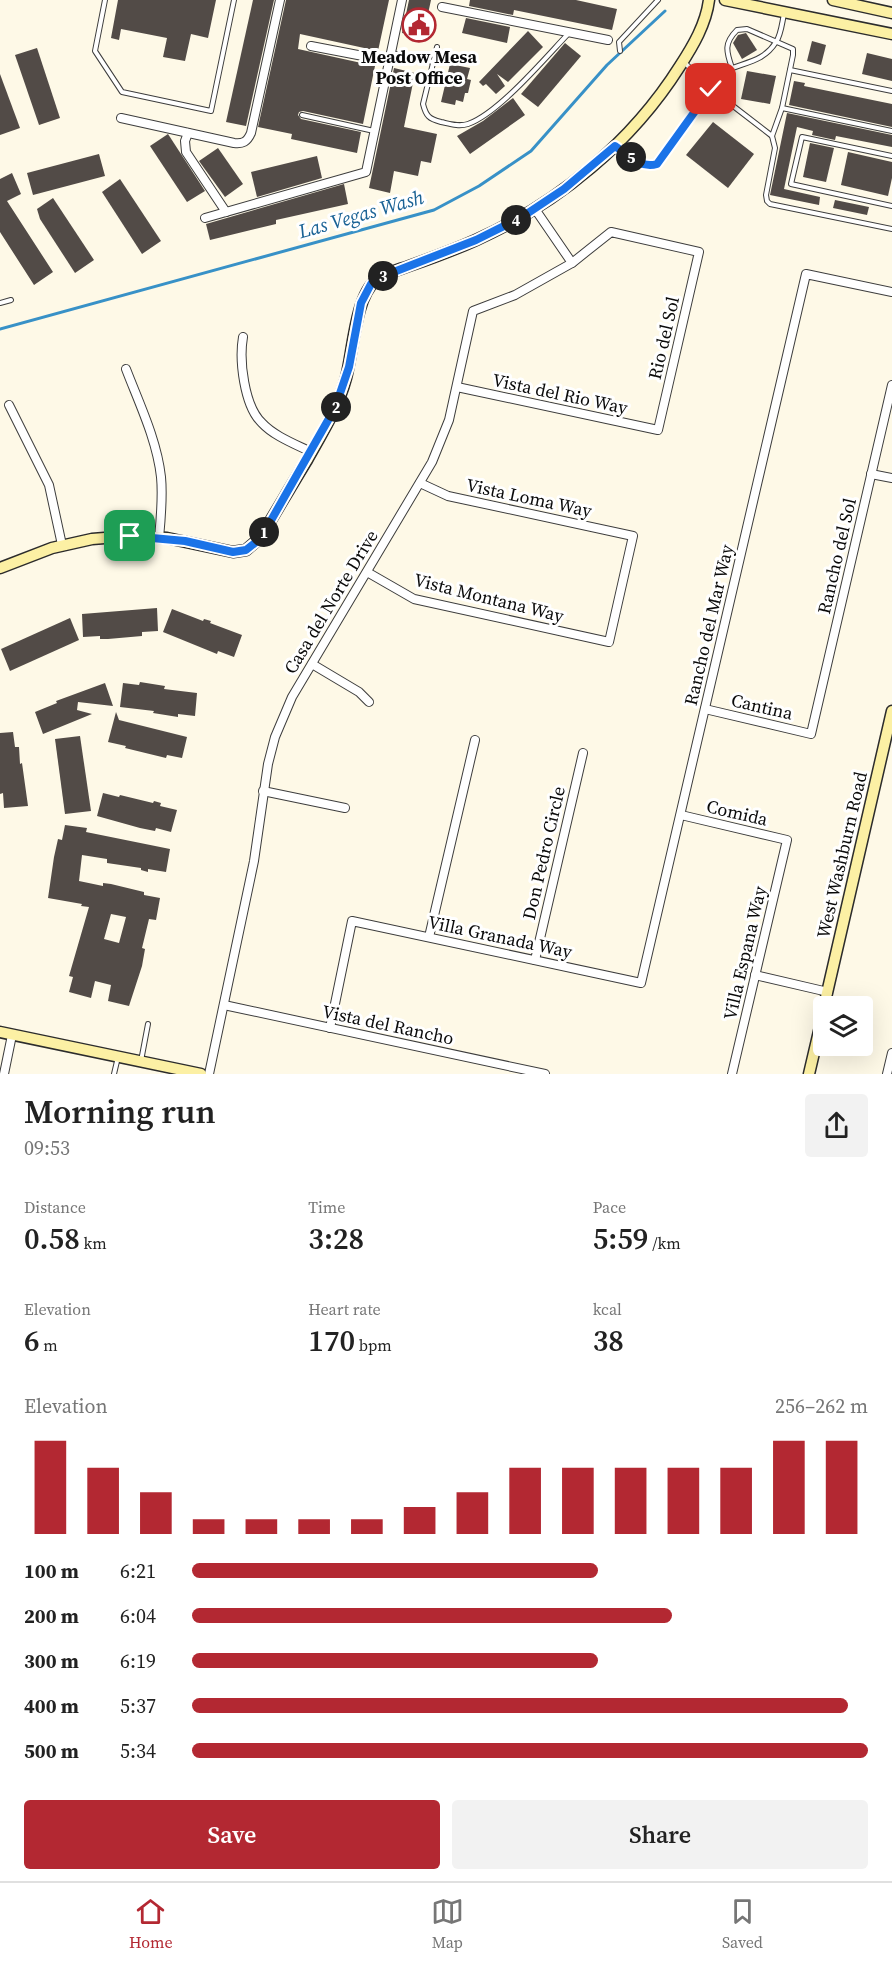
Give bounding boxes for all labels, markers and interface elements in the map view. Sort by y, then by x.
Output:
public building icon: Meadow Mesa Post Office [401,7,437,43]
place label: Meadow Mesa Post Office [361,44,477,90]
pin [685,63,736,114]
icon: check [694,72,727,105]
pin: 5 [616,142,646,172]
text: 5 [627,146,635,168]
water label: Las Vegas Wash [294,183,427,246]
pin: 4 [501,205,531,235]
text: 4 [512,209,520,231]
pin: 3 [368,261,398,291]
text: 3 [379,265,387,287]
street label: Rio del Sol [642,294,685,382]
street label: Vista del Rio Way [490,367,631,420]
pin: 2 [321,392,351,422]
text: 2 [332,396,340,418]
street label: Vista Loma Way [464,472,595,523]
street label: Rancho del Sol [811,495,862,616]
pin [104,510,155,561]
pin: 1 [249,517,279,547]
icon: arrive [113,519,146,552]
text: 1 [260,521,268,543]
street label: Casa del Norte Drive [278,525,384,678]
street label: Rancho del Mar Way [678,541,739,708]
street label: Vista Montana Way [412,567,567,628]
street label: Cantina [729,687,796,726]
street label: West Washburn Road [810,769,873,941]
street label: Don Pedro Circle [516,784,571,922]
street label: Comida [704,793,771,832]
street label: Villa Espana Way [717,883,772,1022]
street label: Villa Granada Way [426,909,575,964]
map controls [813,996,873,1056]
button: layers [813,996,873,1056]
street label: Vista del Rancho [320,998,456,1051]
text: Morning run [24,1089,216,1134]
button: share [805,1094,868,1157]
text: 09:53 [24,1134,70,1162]
text: Distance [24,1196,86,1218]
text: Time [308,1196,345,1218]
text: Pace [593,1196,626,1218]
text: 0.58 [24,1218,80,1259]
text: 3:28 [308,1218,364,1259]
text: 5:59 [593,1218,648,1259]
text: km [80,1232,107,1254]
text: /km [648,1232,681,1254]
text: Elevation [24,1298,91,1320]
text: Heart rate [308,1298,381,1320]
text: kcal [593,1298,622,1320]
text: 6 [24,1320,40,1361]
text: 170 [308,1320,355,1361]
text: 38 [593,1320,624,1361]
text: m [40,1334,58,1356]
text: bpm [355,1334,392,1356]
text: Elevation [24,1392,108,1420]
text: 256–262 m [775,1392,868,1420]
text: 100 m [24,1557,79,1585]
text: 6:21 [120,1557,156,1585]
text: 200 m [24,1602,79,1630]
text: 6:04 [120,1602,156,1630]
text: 300 m [24,1647,79,1675]
text: 6:19 [120,1647,156,1675]
text: 400 m [24,1692,79,1720]
text: 5:37 [120,1692,156,1720]
text: 500 m [24,1737,79,1765]
text: 5:34 [120,1737,156,1765]
button: Save [24,1800,440,1869]
button: Share [452,1800,868,1869]
tab: Home [129,1895,173,1953]
tab: Map [431,1895,464,1953]
tab: Saved [722,1895,763,1953]

